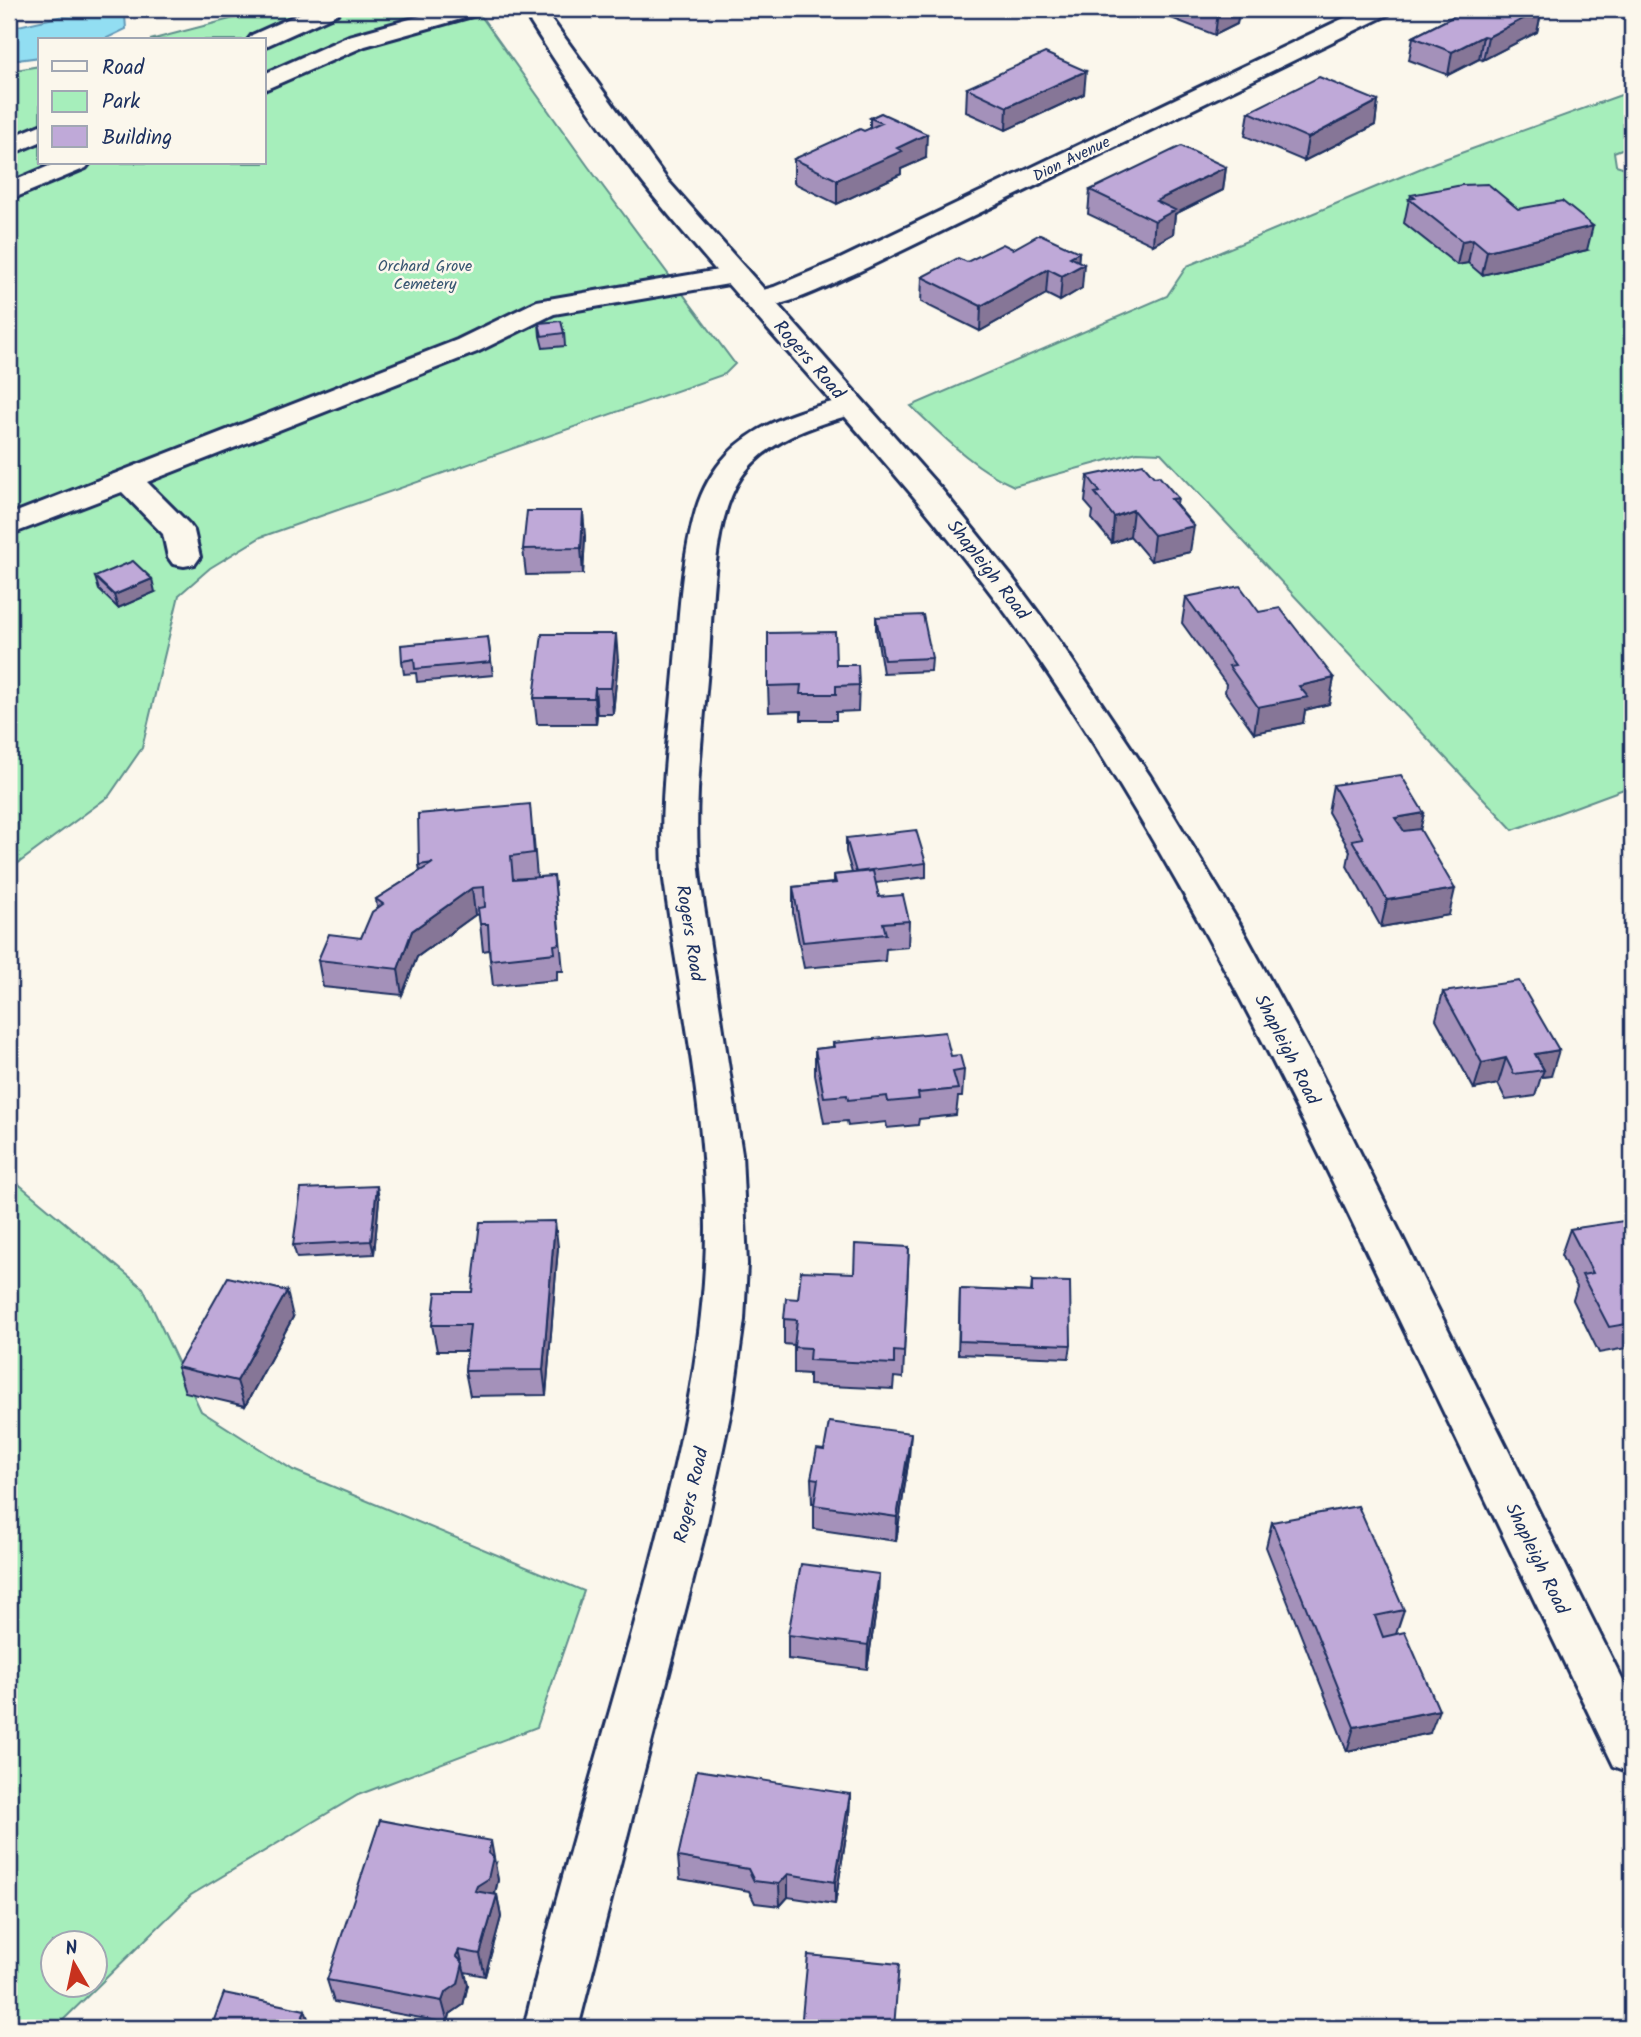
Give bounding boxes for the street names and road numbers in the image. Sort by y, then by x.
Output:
street label: Dion Avenue [1029,130,1115,189]
street label: Rogers Road [765,314,852,407]
street label: Shapleigh Road [938,513,1037,628]
street label: Rogers Road [667,883,712,984]
street label: Shapleigh Road [1245,989,1327,1111]
street label: Rogers Road [666,1444,718,1546]
street label: Shapleigh Road [1496,1498,1576,1620]

